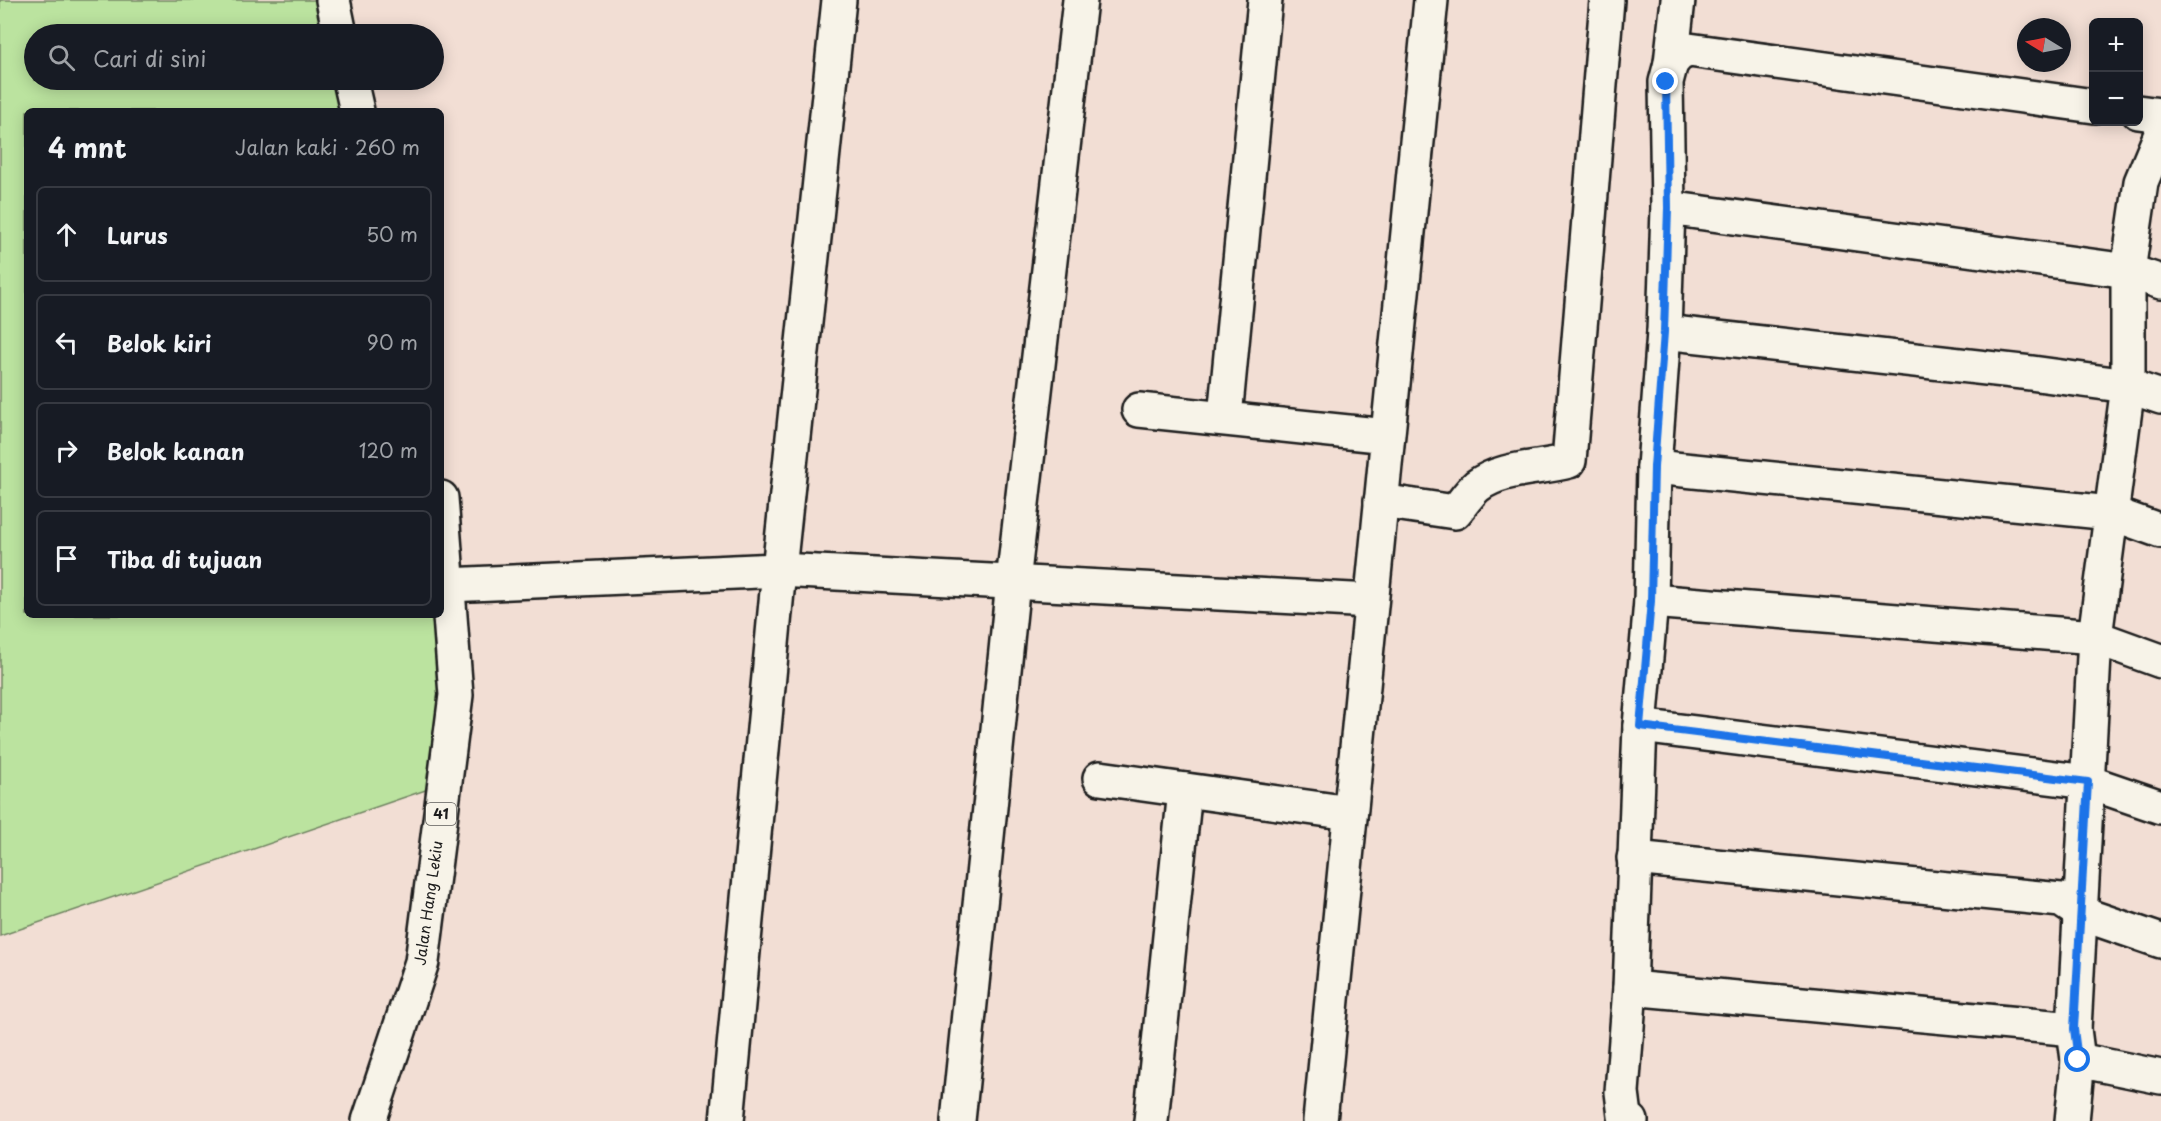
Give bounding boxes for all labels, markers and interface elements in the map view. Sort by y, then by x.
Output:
north arrow [2017,18,2071,72]
map controls [2089,18,2143,126]
button: + [2089,18,2143,72]
search box [24,24,444,90]
icon: search [45,41,78,74]
text: Cari di sini [93,41,206,74]
route end [1652,68,1678,94]
button: − [2089,72,2143,126]
text: 4 mnt [48,128,127,167]
text: Jalan kaki · 260 m [235,132,420,162]
icon: ahead [50,218,83,251]
text: Lurus [107,218,168,251]
text: 50 m [366,219,418,249]
icon: left [50,326,83,359]
text: Belok kiri [107,326,211,359]
text: 90 m [367,327,418,357]
icon: right [50,434,83,467]
text: Belok kanan [107,434,244,467]
text: 120 m [359,435,418,465]
icon: arrive [50,542,83,575]
text: Tiba di tujuan [107,542,262,575]
road number: 41 [426,803,456,825]
street label: Jalan Hang Lekiu [407,839,448,967]
route start [2064,1046,2090,1072]

